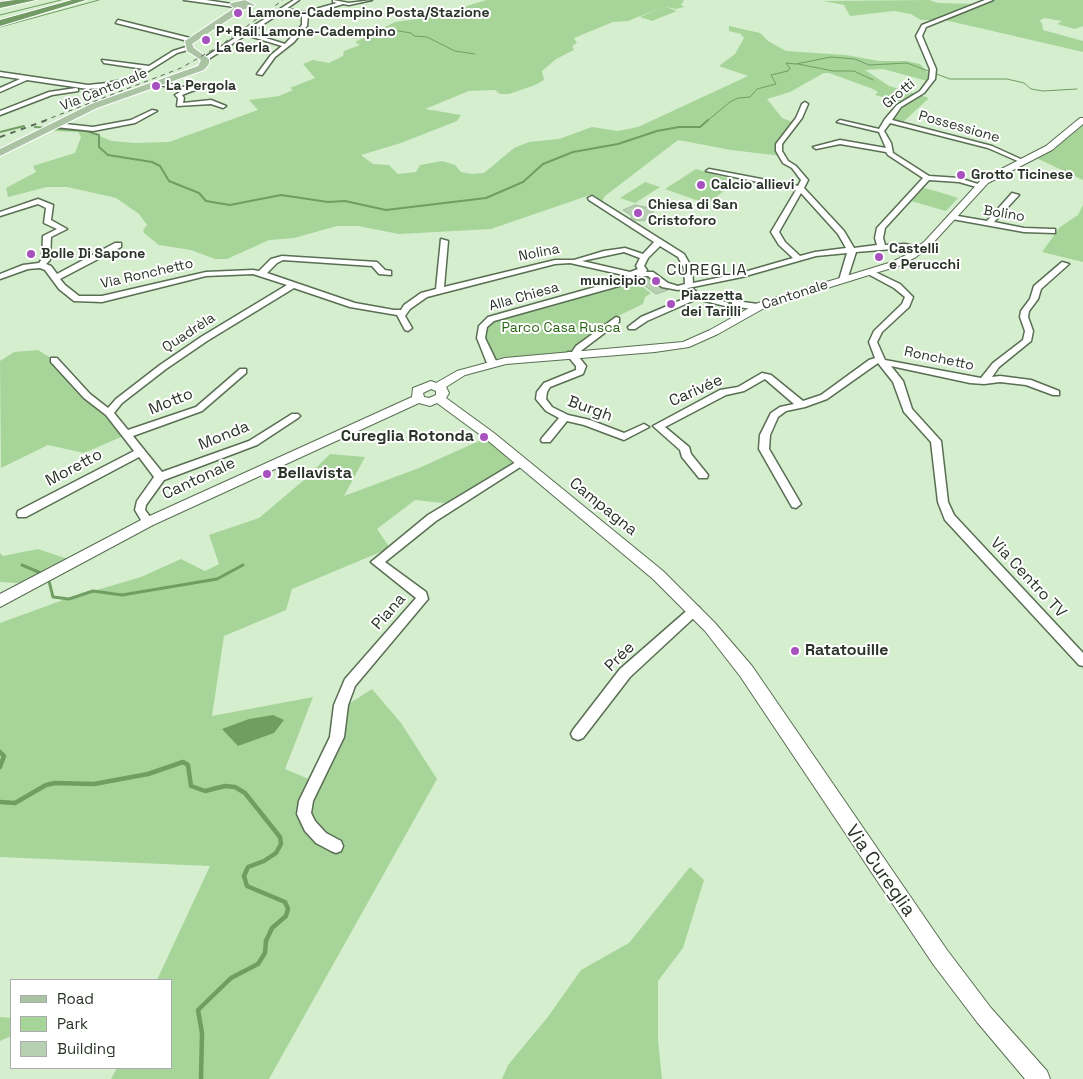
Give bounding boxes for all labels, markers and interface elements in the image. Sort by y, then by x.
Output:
place label: Lamone-Cadempino Posta/Stazione [248,5,489,21]
marker: Lamone-Cadempino Posta/Stazione [232,7,244,19]
place label: P+Rail Lamone-Cadempino La Gerla [216,24,396,56]
marker: P+Rail Lamone-Cadempino La Gerla [200,34,212,46]
street label: Via Cantonale [58,65,150,115]
street label: Grotti [879,76,919,112]
place label: La Pergola [166,78,236,94]
marker: La Pergola [150,80,162,92]
street label: Possessione [917,107,1001,147]
place label: Grotto Ticinese [971,167,1073,183]
marker: Grotto Ticinese [955,169,967,181]
place label: Calcio allievi [711,177,794,193]
marker: Calcio allievi [695,179,707,191]
place label: Chiesa di San Cristoforo [648,197,738,230]
street label: Bolino [982,202,1026,226]
marker: Chiesa di San Cristoforo [632,207,644,219]
street label: Nolina [517,241,561,265]
place label: Castelli e Perucchi [889,241,960,274]
place label: Bolle Di Sapone [41,246,145,262]
marker: Bolle Di Sapone [25,248,37,260]
marker: Castelli e Perucchi [873,251,885,263]
street label: Via Ronchetto [99,255,195,293]
district label: CUREGLIA [665,261,749,281]
place label: municipio [580,273,646,289]
marker: municipio [650,275,662,287]
street label: Cantonale [760,276,830,314]
street label: Alla Chiesa [487,279,561,315]
place label: Piazzetta dei Tarilli [681,288,743,321]
marker: Piazzetta dei Tarilli [665,298,677,310]
street label: Quadrèla [159,310,219,356]
park label: Parco Casa Rusca [501,320,621,336]
street label: Ronchetto [903,343,975,375]
street label: Carivée [666,371,726,411]
street label: Motto [146,384,196,420]
street label: Burgh [565,392,615,426]
street label: Monda [196,417,252,455]
place label: Cureglia Rotonda [341,427,474,447]
marker: Cureglia Rotonda [478,431,490,443]
street label: Moretto [42,445,106,491]
street label: Cantonale [159,454,239,504]
place label: Bellavista [277,464,352,484]
marker: Bellavista [261,468,273,480]
street label: Campagna [565,474,641,540]
street label: Via Centro TV [986,534,1070,622]
street label: Piana [368,590,410,634]
street label: Prée [601,638,639,676]
place label: Ratatouille [805,641,888,661]
marker: Ratatouille [789,645,801,657]
street label: Via Cureglia [840,821,920,921]
legend [10,979,172,1069]
text: Road [57,989,94,1008]
text: Park [57,1014,88,1033]
text: Building [57,1039,116,1058]

